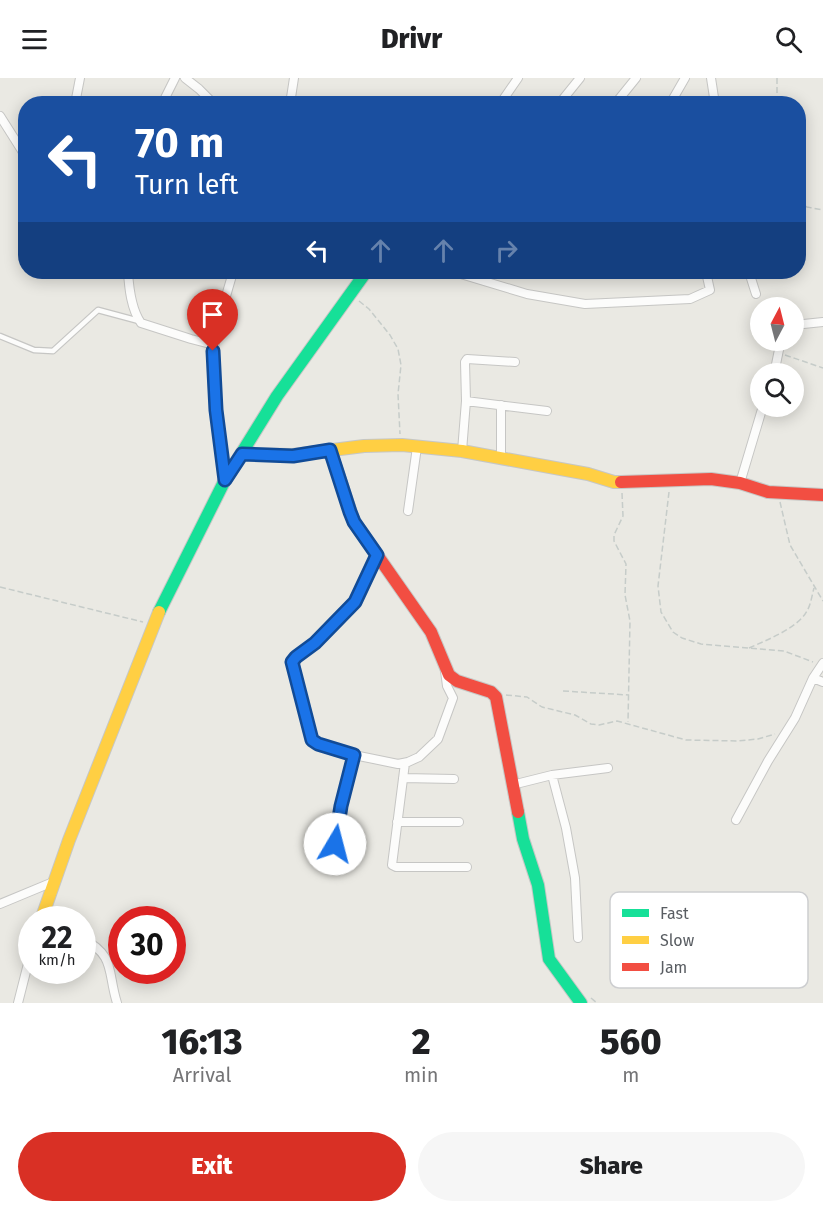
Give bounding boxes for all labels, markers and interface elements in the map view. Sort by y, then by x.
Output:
icon: menu [18,23,51,56]
text: Drivr [381,23,442,55]
icon: search [772,23,805,56]
text: 70 m [135,118,224,168]
icon: left [36,120,114,198]
text: Turn left [135,169,238,201]
icon: left [301,234,334,267]
icon: ahead [364,234,397,267]
icon: ahead [427,234,460,267]
icon: right [490,234,523,267]
pin [187,289,238,351]
north arrow [750,297,804,351]
map controls [750,297,804,417]
icon: arrive [196,298,229,331]
button: search [750,363,804,417]
position arrow [303,812,367,876]
legend [610,892,808,988]
text: Fast [660,904,689,923]
speed limit sign: 30 [108,906,186,984]
text: 22 [41,920,73,956]
text: Slow [660,931,695,950]
text: km/h [38,951,76,969]
text: Jam [660,958,687,977]
text: 16:13 [161,1020,243,1064]
text: 2 [412,1020,431,1064]
text: 560 [600,1020,662,1064]
text: Arrival [173,1063,231,1087]
text: min [404,1063,438,1087]
text: m [622,1063,639,1087]
button: Exit [18,1132,406,1201]
button: Share [418,1132,805,1201]

